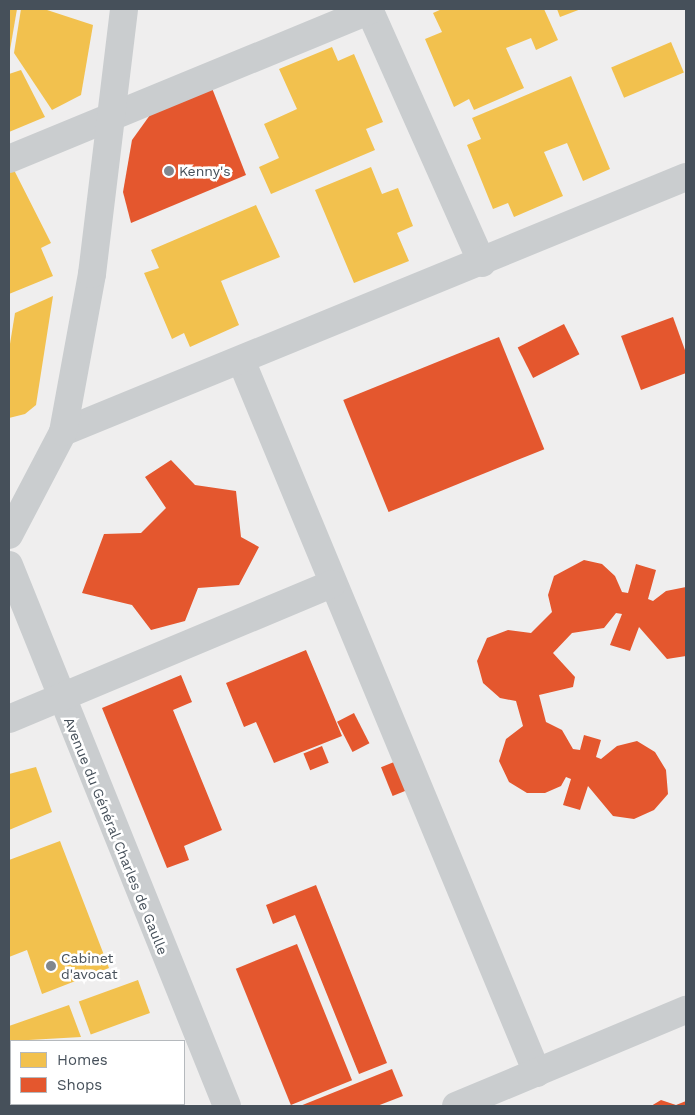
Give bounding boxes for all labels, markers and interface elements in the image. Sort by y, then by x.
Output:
place label: Kenny's [179,163,231,179]
marker: Kenny's [163,165,175,177]
street label: Avenue du Général Charles de Gaulle [60,714,172,958]
place label: Cabinet d'avocat [61,950,118,982]
marker: Cabinet d'avocat [45,960,57,972]
legend [10,1040,185,1105]
text: Homes [57,1051,108,1069]
text: Shops [57,1076,102,1094]

